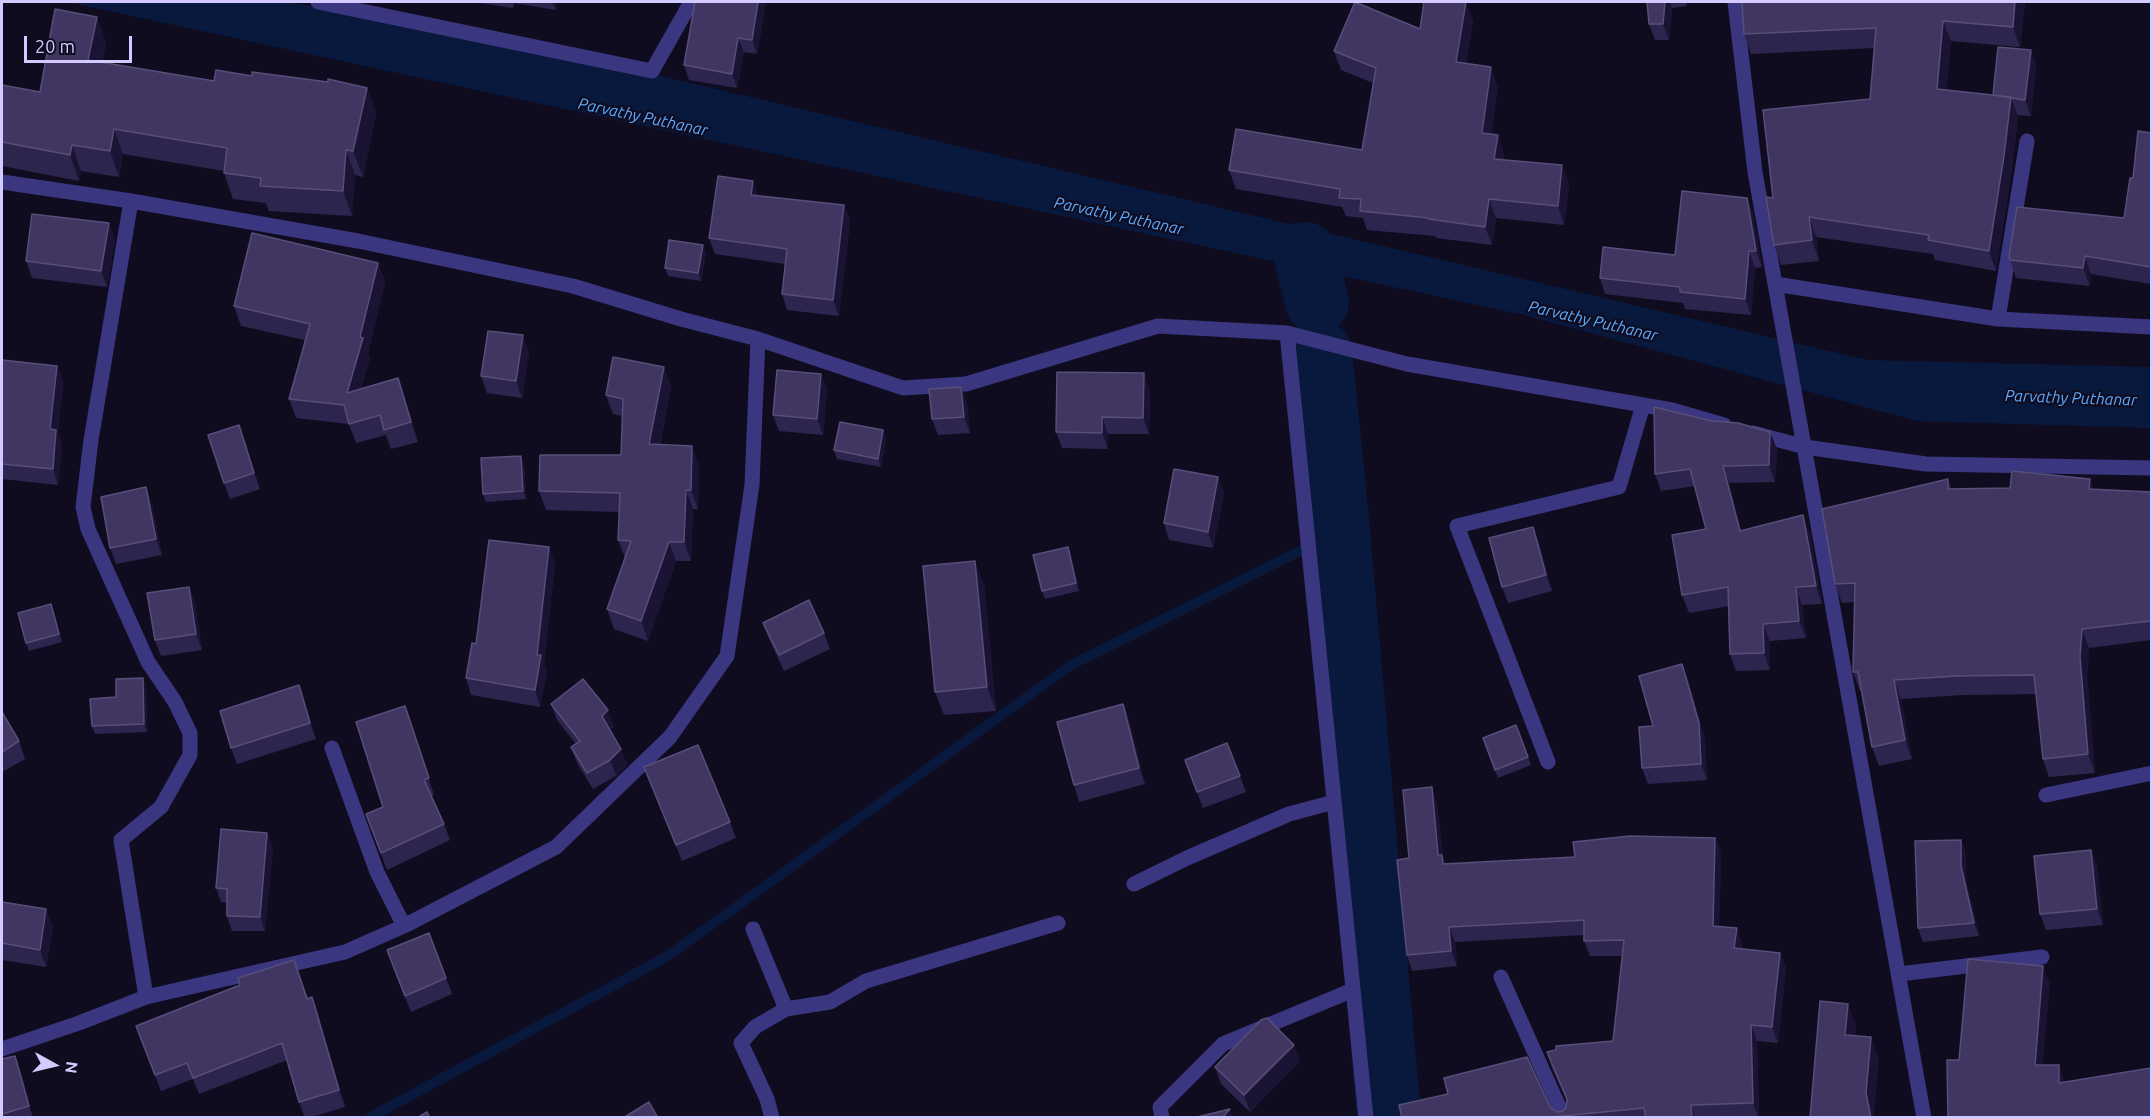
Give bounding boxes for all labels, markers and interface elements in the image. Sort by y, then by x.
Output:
scale bar [27,24,135,62]
text: 20 m [35,36,75,56]
water label: Parvathy Puthanar [576,94,710,140]
water label: Parvathy Puthanar [1052,193,1186,239]
water label: Parvathy Puthanar [1526,297,1660,345]
water label: Parvathy Puthanar [2005,386,2137,410]
north arrow [24,1035,84,1095]
text: N [62,1060,82,1075]

